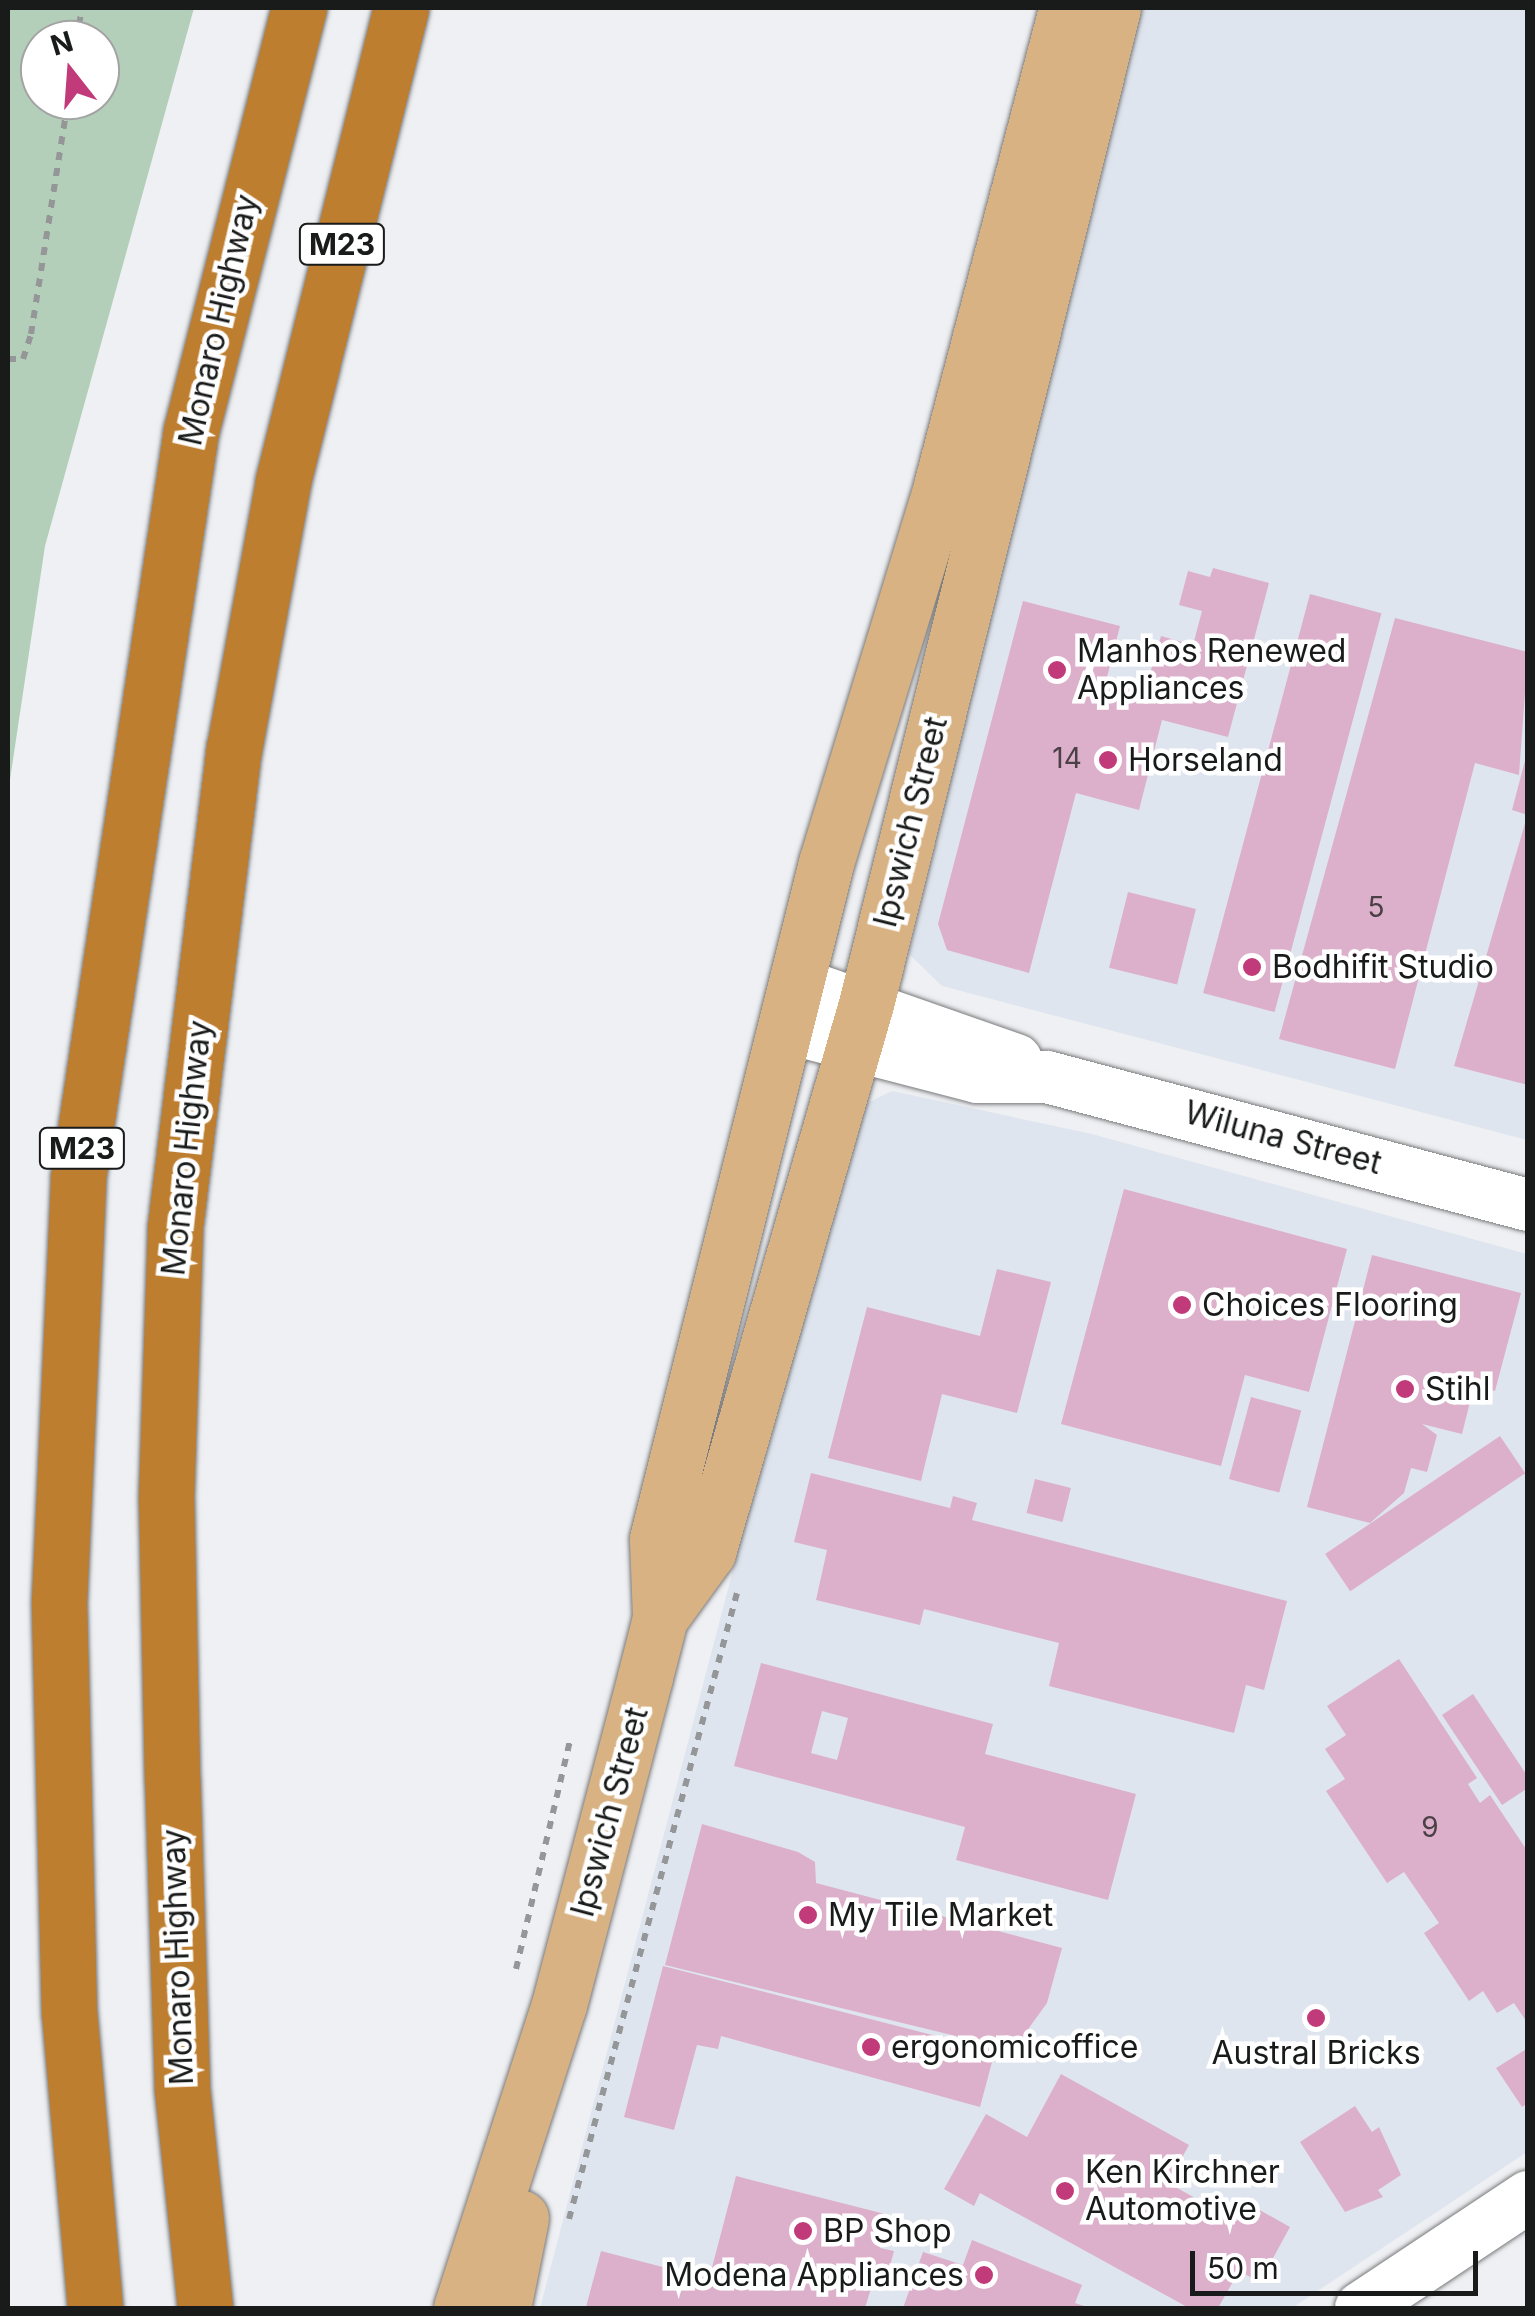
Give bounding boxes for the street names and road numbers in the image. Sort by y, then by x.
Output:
street label: Monaro Highway [171,191,267,449]
road number: M23 [297,219,387,269]
street label: Ipswich Street [866,713,956,931]
street label: Monaro Highway [155,1018,219,1278]
street label: Wiluna Street [1180,1093,1386,1183]
road number: M23 [37,1123,127,1173]
street label: Ipswich Street [564,1703,656,1921]
street label: Monaro Highway [154,1828,202,2086]

